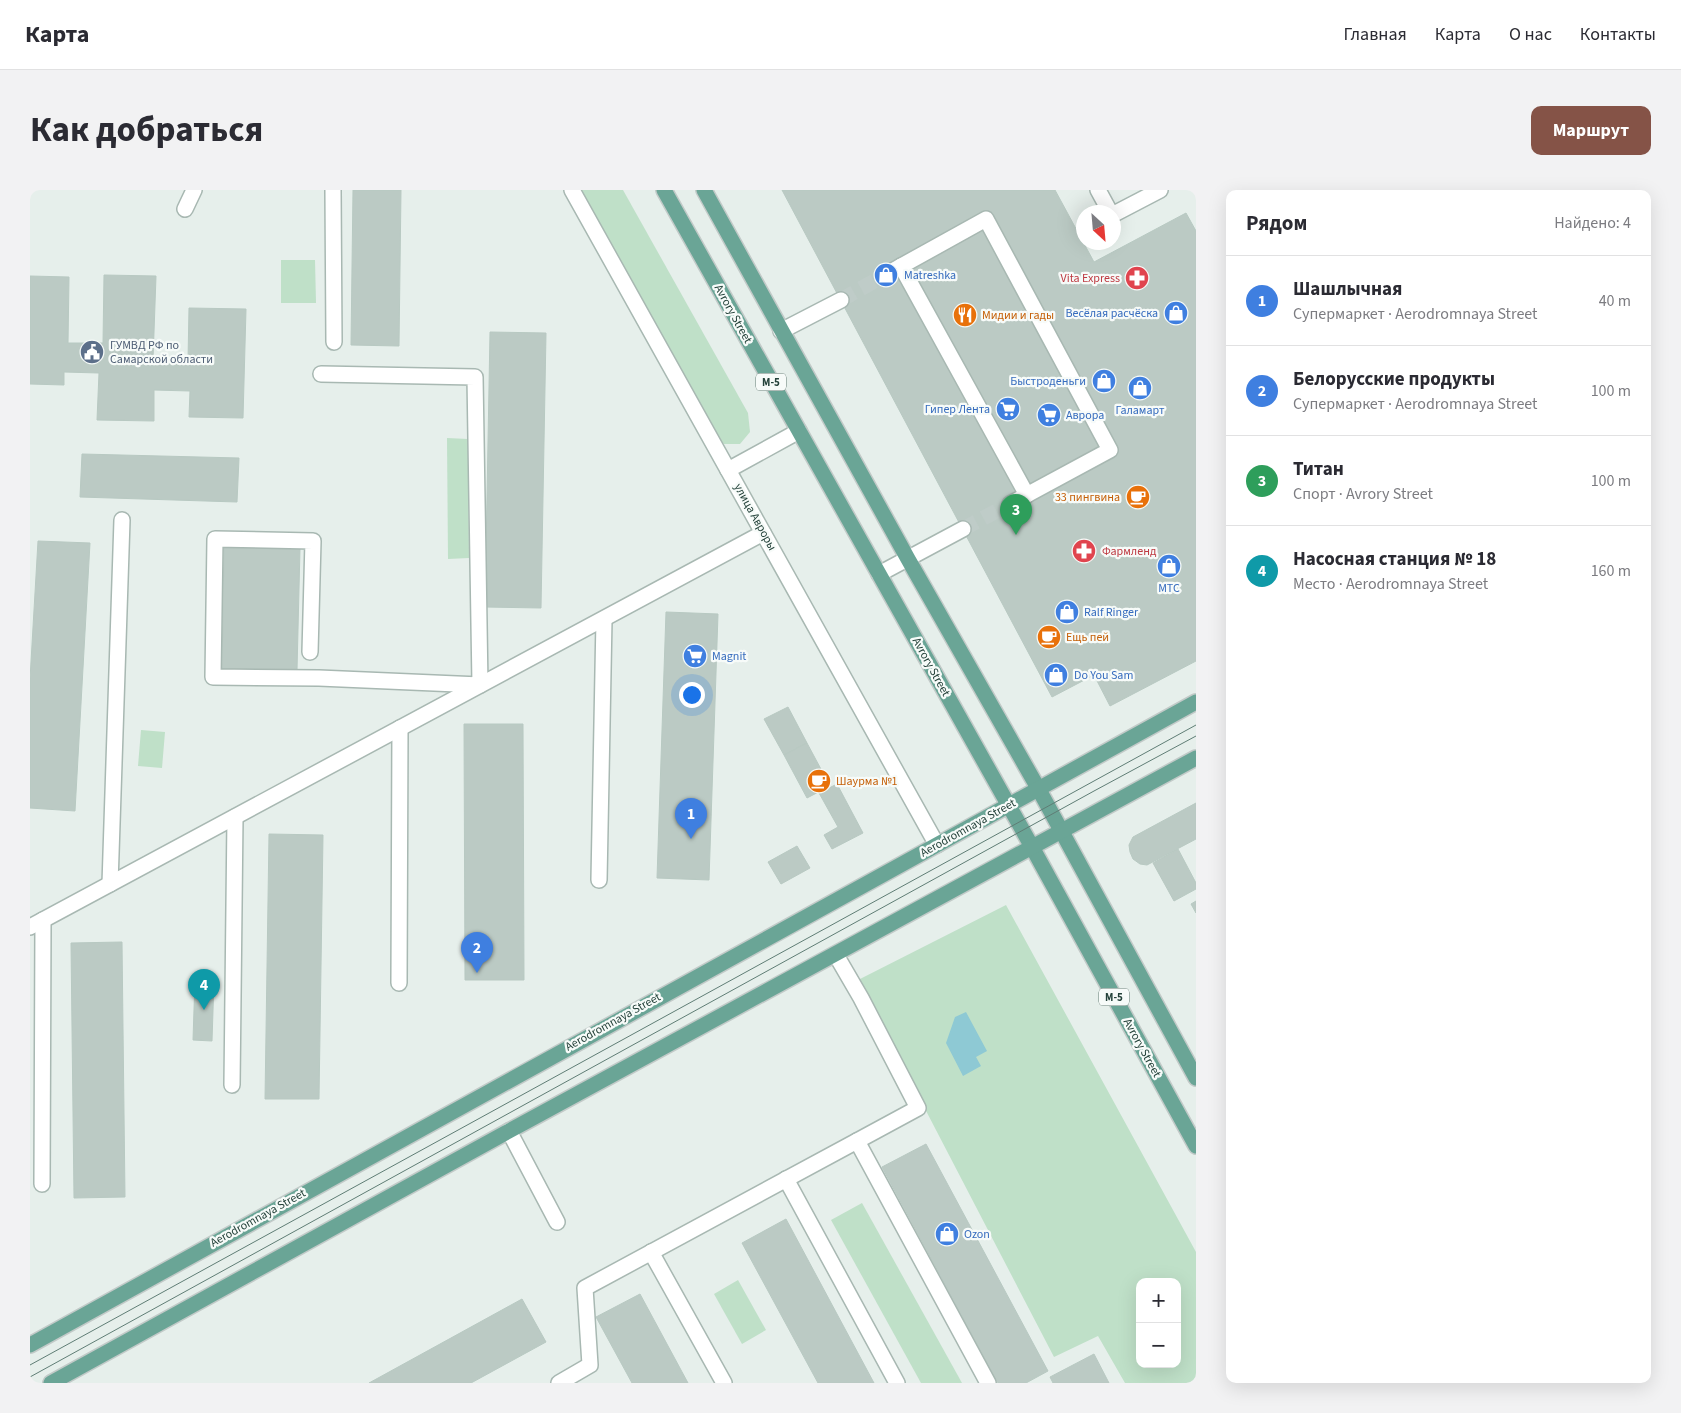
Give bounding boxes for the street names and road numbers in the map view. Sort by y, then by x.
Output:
street label: Avrory Street [710,281,756,347]
road number: М-5 [756,373,786,390]
street label: улица Авроры [730,480,780,554]
street label: Avrory Street [908,634,954,700]
street label: Aerodromnaya Street [917,795,1019,861]
street label: Aerodromnaya Street [562,989,664,1055]
road number: М-5 [1099,989,1129,1006]
street label: Avrory Street [1119,1015,1165,1081]
street label: Aerodromnaya Street [207,1185,309,1251]

